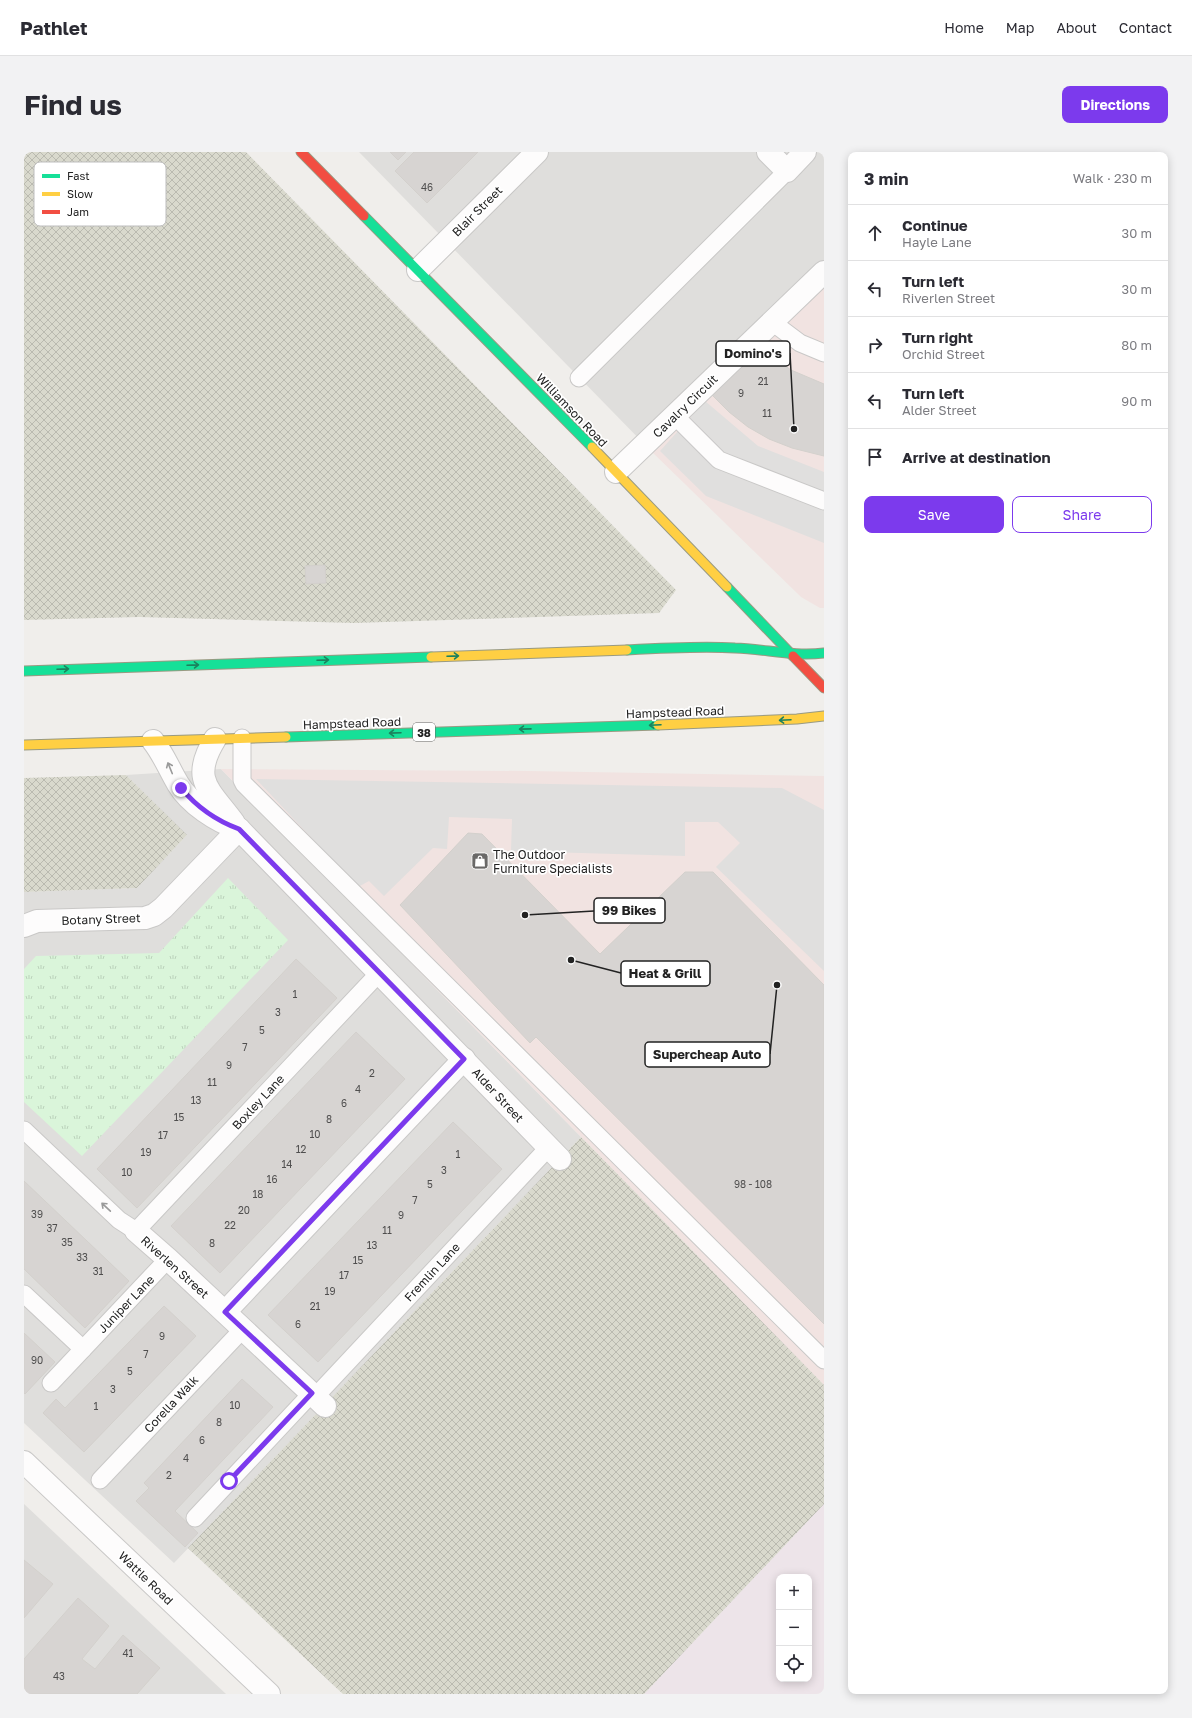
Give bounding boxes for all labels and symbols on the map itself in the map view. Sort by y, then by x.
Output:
legend [34,162,166,226]
text: Fast [67,169,90,182]
house number: 46 [421,181,433,193]
street label: Blair Street [449,183,505,239]
text: Slow [67,187,93,200]
text: Jam [67,205,89,218]
callout: Domino's [716,341,790,366]
text: Domino's [724,345,782,361]
street label: Williamson Road [533,370,611,450]
street label: Cavalry Circuit [650,371,721,441]
house number: 21 [758,375,768,387]
house number: 9 [738,387,744,399]
house number: 11 [762,407,772,419]
one-way arrow [446,652,459,660]
one-way arrow [316,657,329,664]
one-way arrow [186,661,199,669]
one-way arrow [56,666,69,673]
street label: Hampstead Road [625,703,725,721]
street label: Hampstead Road [302,714,402,732]
one-way arrow [779,716,792,723]
one-way arrow [649,721,662,729]
road number: 38 [413,723,435,741]
one-way arrow [519,725,532,733]
one-way arrow [389,729,402,737]
one-way arrow [165,762,173,774]
route end [172,779,190,797]
place label: The Outdoor Furniture Specialists [493,847,612,876]
shop icon: The Outdoor Furniture Specialists [470,851,490,871]
callout: 99 Bikes [594,898,665,923]
text: 99 Bikes [602,902,656,918]
street label: Botany Street [61,910,141,928]
callout: Heat & Grill [621,961,710,986]
text: Heat & Grill [629,965,702,981]
house number: 1 [293,988,298,1000]
house number: 3 [275,1006,281,1018]
house number: 5 [259,1024,265,1036]
house number: 7 [242,1041,248,1053]
callout: Supercheap Auto [645,1042,770,1067]
text: Supercheap Auto [653,1046,761,1062]
house number: 9 [226,1059,232,1071]
street label: Alder Street [469,1065,527,1126]
house number: 2 [369,1067,375,1079]
street label: Boxley Lane [229,1071,287,1133]
house number: 11 [207,1076,217,1088]
house number: 4 [355,1083,361,1095]
house number: 13 [191,1094,201,1106]
house number: 6 [341,1097,347,1109]
house number: 15 [174,1111,185,1123]
house number: 8 [326,1113,332,1125]
house number: 10 [309,1128,321,1140]
house number: 17 [158,1129,168,1141]
house number: 12 [296,1143,307,1155]
house number: 19 [141,1146,151,1158]
house number: 1 [456,1148,461,1160]
house number: 14 [282,1158,292,1170]
house number: 3 [441,1164,447,1176]
house number: 10 [121,1166,133,1178]
house number: 16 [267,1173,277,1185]
house number: 5 [427,1178,433,1190]
house number: 98 - 108 [734,1178,772,1190]
house number: 18 [253,1188,263,1200]
house number: 7 [412,1194,418,1206]
one-way arrow [101,1203,111,1212]
house number: 20 [238,1204,250,1216]
house number: 39 [31,1208,43,1220]
house number: 9 [398,1209,404,1221]
house number: 22 [224,1219,236,1231]
house number: 37 [46,1222,58,1234]
house number: 11 [382,1224,392,1236]
street label: Riverlen Street [138,1233,212,1302]
house number: 35 [61,1236,73,1248]
house number: 8 [209,1237,215,1249]
house number: 13 [367,1239,377,1251]
street label: Fremlin Lane [401,1240,463,1304]
house number: 33 [76,1251,88,1263]
house number: 15 [353,1254,364,1266]
house number: 31 [93,1265,103,1277]
house number: 17 [339,1269,349,1281]
street label: Juniper Lane [95,1272,157,1336]
house number: 19 [325,1285,335,1297]
house number: 21 [310,1300,320,1312]
house number: 6 [295,1318,301,1330]
house number: 9 [159,1330,165,1342]
house number: 7 [143,1348,149,1360]
house number: 90 [31,1354,43,1366]
house number: 5 [127,1365,133,1377]
street label: Corella Walk [141,1372,201,1436]
house number: 3 [110,1383,116,1395]
house number: 10 [229,1399,241,1411]
house number: 1 [94,1400,99,1412]
house number: 8 [216,1416,222,1428]
house number: 6 [199,1434,205,1446]
house number: 4 [183,1452,189,1464]
house number: 2 [166,1469,172,1481]
route start [220,1472,238,1490]
street label: Wattle Road [116,1548,176,1608]
house number: 41 [123,1647,134,1659]
house number: 43 [53,1670,65,1682]

